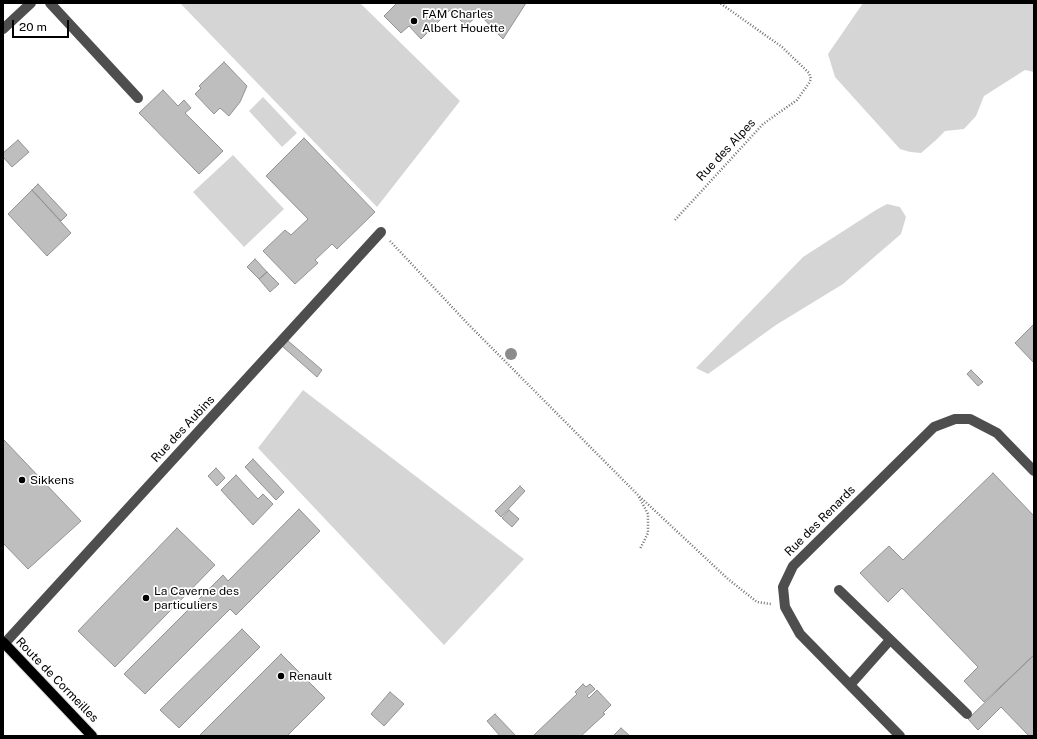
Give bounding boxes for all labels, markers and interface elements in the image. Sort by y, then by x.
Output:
place label: FAM Charles Albert Houette [422,7,505,35]
scale bar [14,12,71,38]
marker: FAM Charles Albert Houette [409,16,419,26]
text: 20 m [19,20,47,34]
street label: Rue des Alpes [694,116,758,184]
street label: Rue des Aubins [148,393,218,465]
place label: Sikkens [30,473,74,487]
marker: Sikkens [17,475,27,485]
street label: Rue des Renards [782,483,858,559]
place label: La Caverne des particuliers [154,584,239,612]
marker: La Caverne des particuliers [141,593,151,603]
street label: Route de Cormeilles [13,635,101,725]
place label: Renault [289,669,332,683]
marker: Renault [276,671,286,681]

